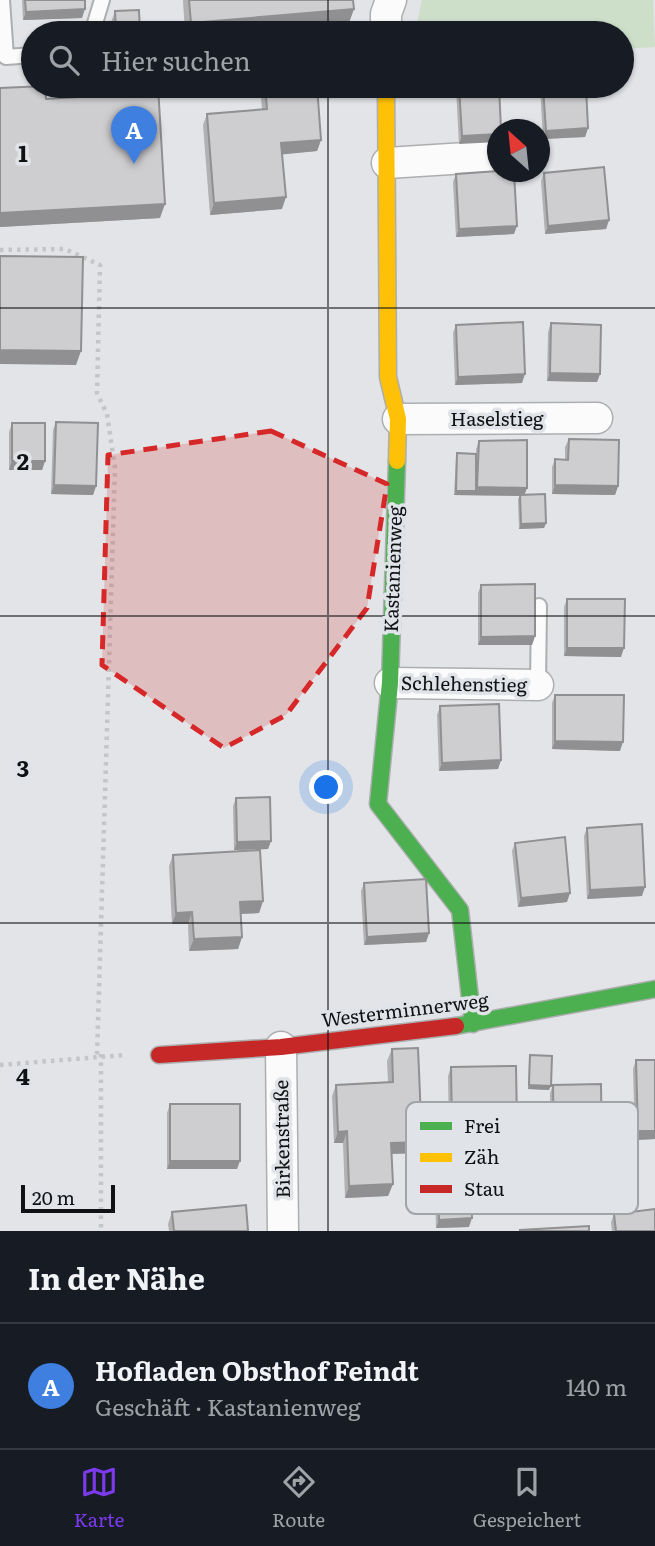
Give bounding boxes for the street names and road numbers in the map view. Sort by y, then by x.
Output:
street label: Haselstieg [450,404,544,432]
street label: Kastanienweg [376,505,408,633]
street label: Schlehenstieg [401,668,528,698]
street label: Westerminnerweg [320,985,490,1033]
street label: Birkenstraße [266,1079,296,1199]

